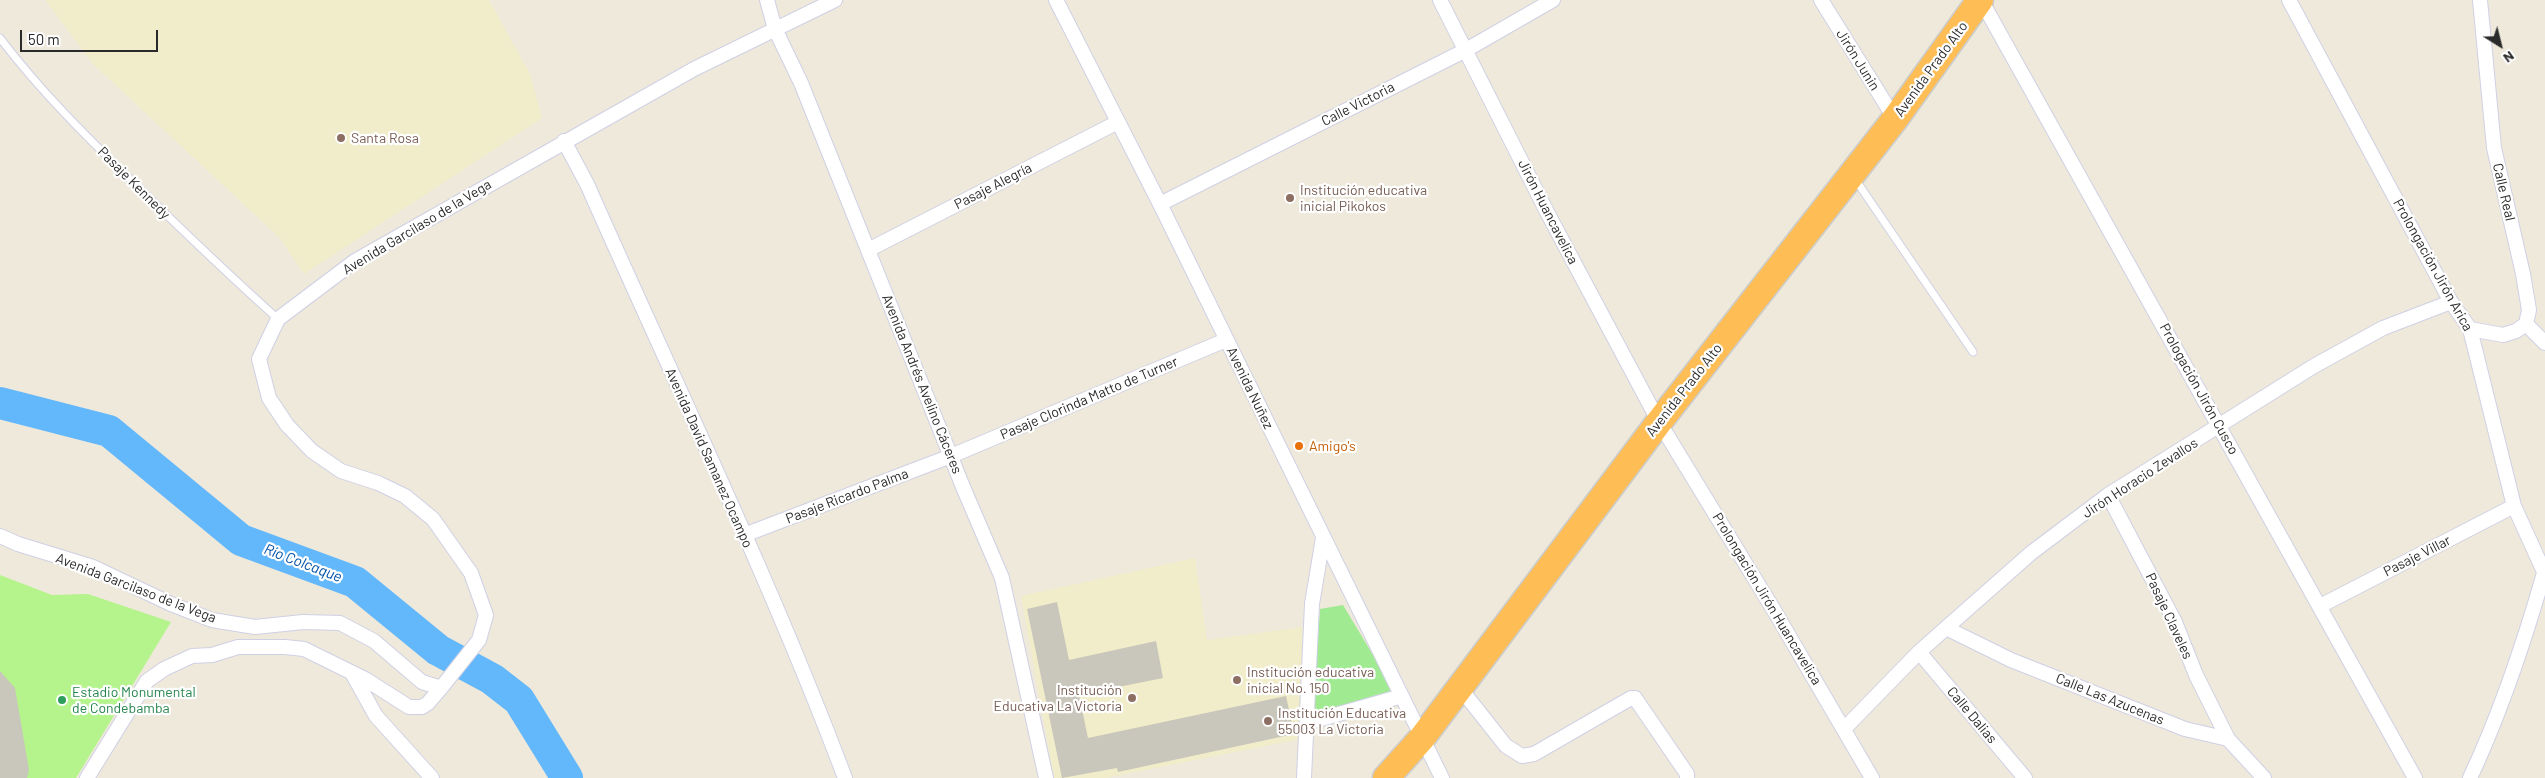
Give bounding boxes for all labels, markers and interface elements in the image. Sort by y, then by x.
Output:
street label: Avenida Prado Alto [1891,18,1971,120]
scale bar [22,20,160,52]
north arrow [2475,20,2525,70]
street label: Jirón Junin [1833,26,1883,94]
text: 50 m [28,30,60,48]
text: N [2500,48,2518,67]
street label: Calle Victoria [1319,78,1397,130]
place label: Santa Rosa [351,130,419,146]
marker: Santa Rosa [335,132,347,144]
street label: Pasaje Kennedy [94,143,174,223]
street label: Jirón Huancavelica [1514,157,1582,267]
street label: Pasaje Alegría [951,159,1035,213]
street label: Calle Real [2489,162,2519,222]
street label: Avenida Garcilaso de la Vega [340,176,494,278]
place label: Institución educativa inicial Pikokos [1300,182,1427,214]
marker: Institución educativa inicial Pikokos [1284,192,1296,204]
street label: Prolongación Jirón Arica [2390,196,2476,334]
street label: Avenida Andrés Avelino Cáceres [878,292,966,476]
street label: Prologación Jirón Cusco [2156,321,2242,457]
street label: Avenida Prado Alto [1642,340,1726,440]
street label: Avenida Nuñez [1223,344,1277,432]
street label: Pasaje Clorinda Matto de Turner [998,353,1180,443]
street label: Avenida David Samanez Ocampo [662,366,756,550]
street label: Jirón Horacio Zevallos [2079,434,2201,522]
place label: Amigo's [1309,438,1356,454]
marker: Amigo's [1293,440,1305,452]
street label: Pasaje Ricardo Palma [783,465,911,527]
street label: Prolongación Jirón Huancavelica [1709,510,1825,688]
street label: Pasaje Villar [2380,532,2454,580]
water label: Río Colcaque [261,540,345,586]
street label: Avenida Garcilaso de la Vega [53,550,219,626]
street label: Pasaje Claveles [2142,570,2196,662]
place label: Institución educativa inicial No. 150 [1247,664,1374,696]
street label: Calle Las Azucenas [2053,670,2167,728]
marker: Institución educativa inicial No. 150 [1231,674,1243,686]
place label: Institución Educativa La Victoria [994,682,1122,714]
street label: Calle Dalias [1943,683,2001,747]
place label: Estadio Monumental de Condebamba [72,684,196,716]
marker: Institución Educativa La Victoria [1126,692,1138,704]
marker: Estadio Monumental de Condebamba [56,694,68,706]
place label: Institución Educativa 55003 La Victoria [1278,705,1406,738]
marker: Institución Educativa 55003 La Victoria [1262,715,1274,727]

